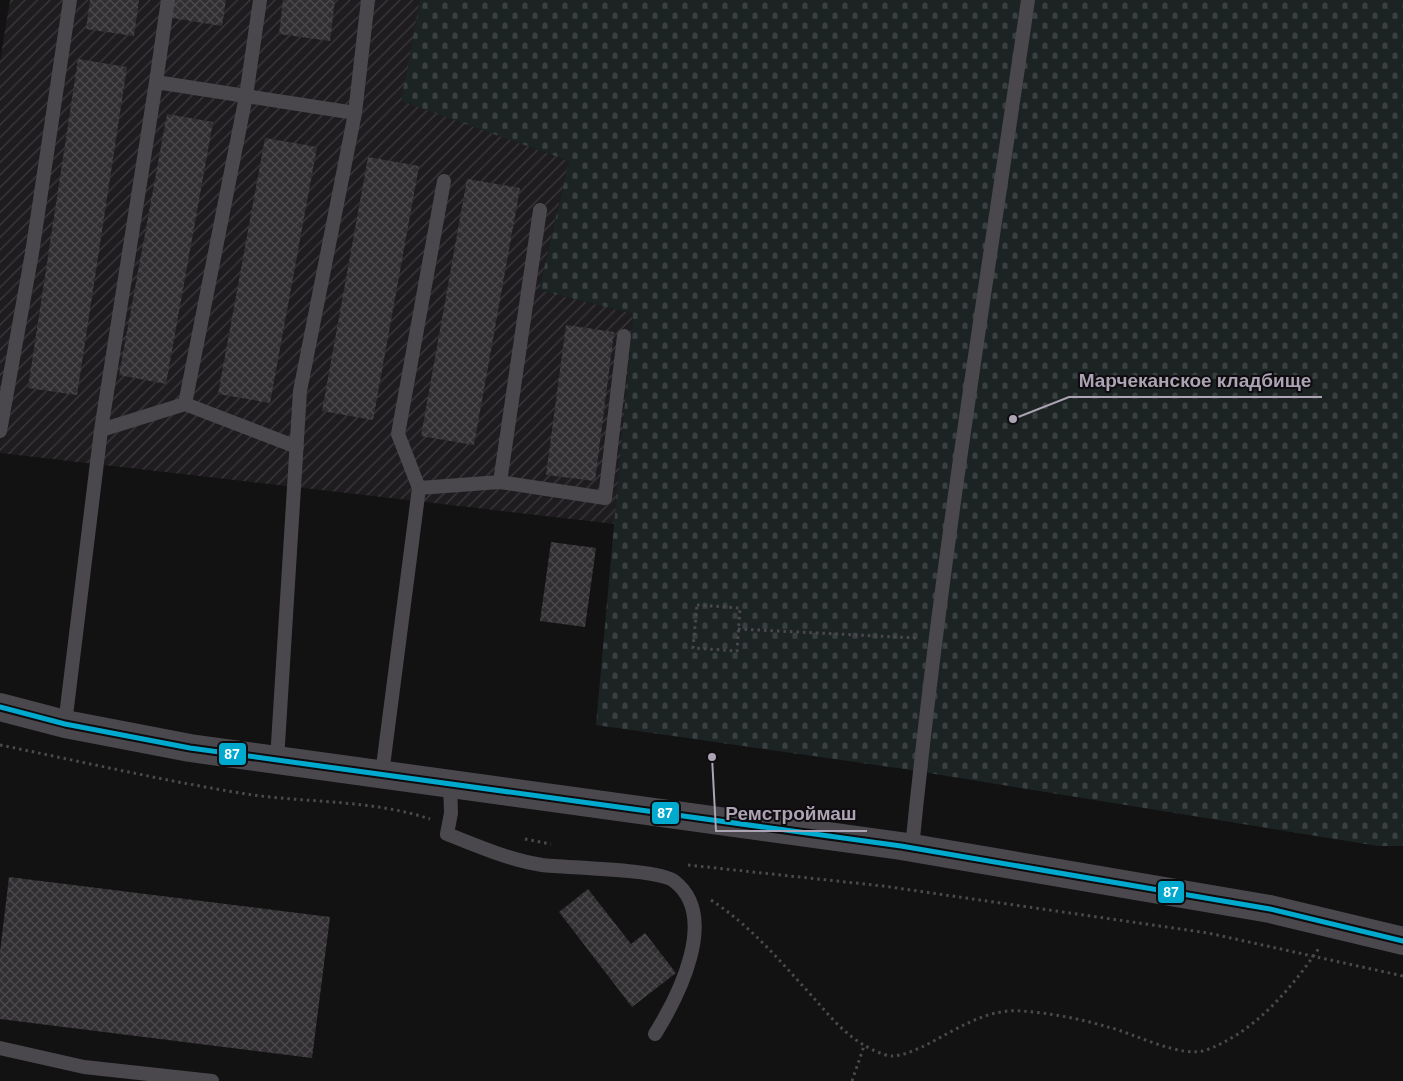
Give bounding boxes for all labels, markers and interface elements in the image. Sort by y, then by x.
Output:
callout: Марчеканское кладбище [1069,363,1322,397]
text: Марчеканское кладбище [1079,370,1311,391]
line badge: 87 [218,742,247,766]
text: 87 [224,746,240,762]
callout: Ремстроймаш [716,797,867,831]
line badge: 87 [651,801,680,825]
text: Ремстроймаш [725,803,857,824]
text: 87 [657,805,673,821]
line badge: 87 [1157,880,1185,904]
text: 87 [1163,884,1179,900]

